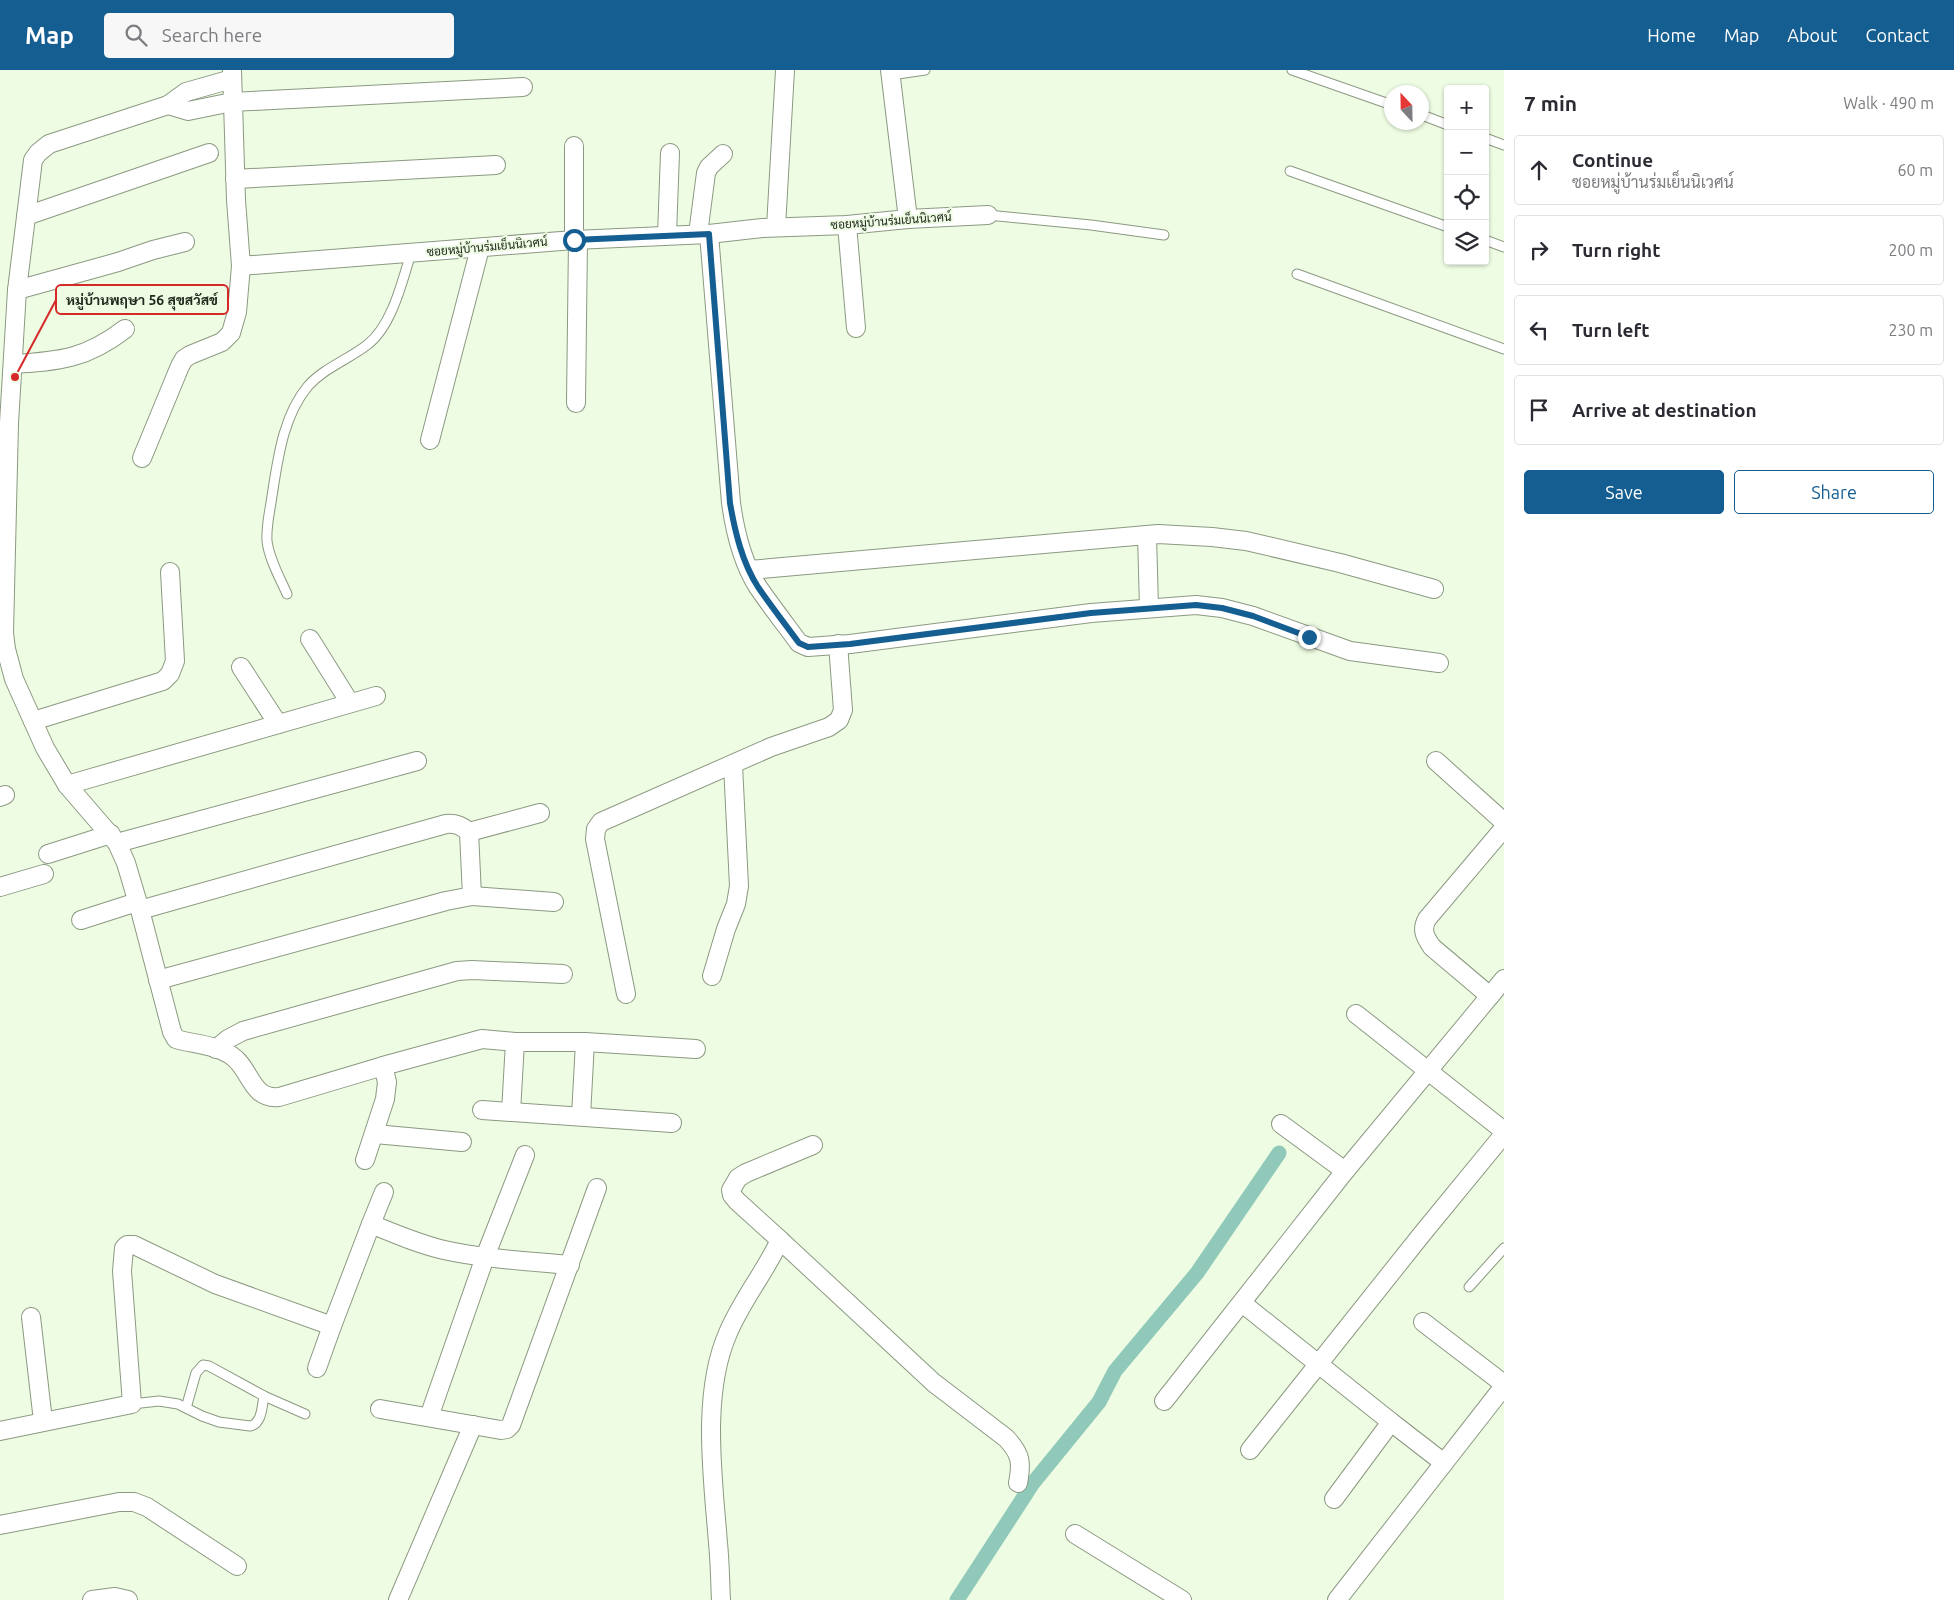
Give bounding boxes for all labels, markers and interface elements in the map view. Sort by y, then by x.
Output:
search box [104,13,454,58]
icon: search [122,21,150,49]
text: Map [25,22,74,49]
text: Search here [162,24,262,46]
text: Home [1647,25,1696,45]
text: Map [1724,25,1759,45]
text: About [1787,25,1837,45]
text: Contact [1865,25,1929,45]
north arrow [1384,85,1429,130]
map controls [1444,85,1489,265]
button: + [1444,85,1489,130]
text: 7 min [1524,91,1577,115]
text: Walk · 490 m [1843,94,1934,112]
button: − [1444,130,1489,175]
text: Continue [1572,149,1653,171]
icon: ahead [1525,156,1553,184]
text: 60 m [1897,161,1933,179]
text: ซอยหมู่บ้านร่มเย็นนิเวศน์ [1572,173,1734,191]
button: locate [1444,175,1489,220]
street label: ซอยหมู่บ้านร่มเย็นนิเวศน์ [830,208,952,233]
button: layers [1444,220,1489,265]
route start [563,229,586,252]
street label: ซอยหมู่บ้านร่มเย็นนิเวศน์ [426,233,548,260]
icon: right [1525,236,1553,264]
text: Turn right [1572,239,1660,261]
text: 200 m [1888,241,1933,259]
callout: หมู่บ้านพฤษา 56 สุขสวัสข์ [56,285,228,314]
text: หมู่บ้านพฤษา 56 สุขสวัสข์ [66,291,219,311]
icon: left [1525,316,1553,344]
text: Turn left [1572,319,1650,341]
text: 230 m [1888,321,1933,339]
icon: arrive [1525,396,1553,424]
text: Arrive at destination [1572,399,1757,421]
button: Save [1524,470,1724,514]
button: Share [1734,470,1934,514]
route end [1298,626,1321,649]

